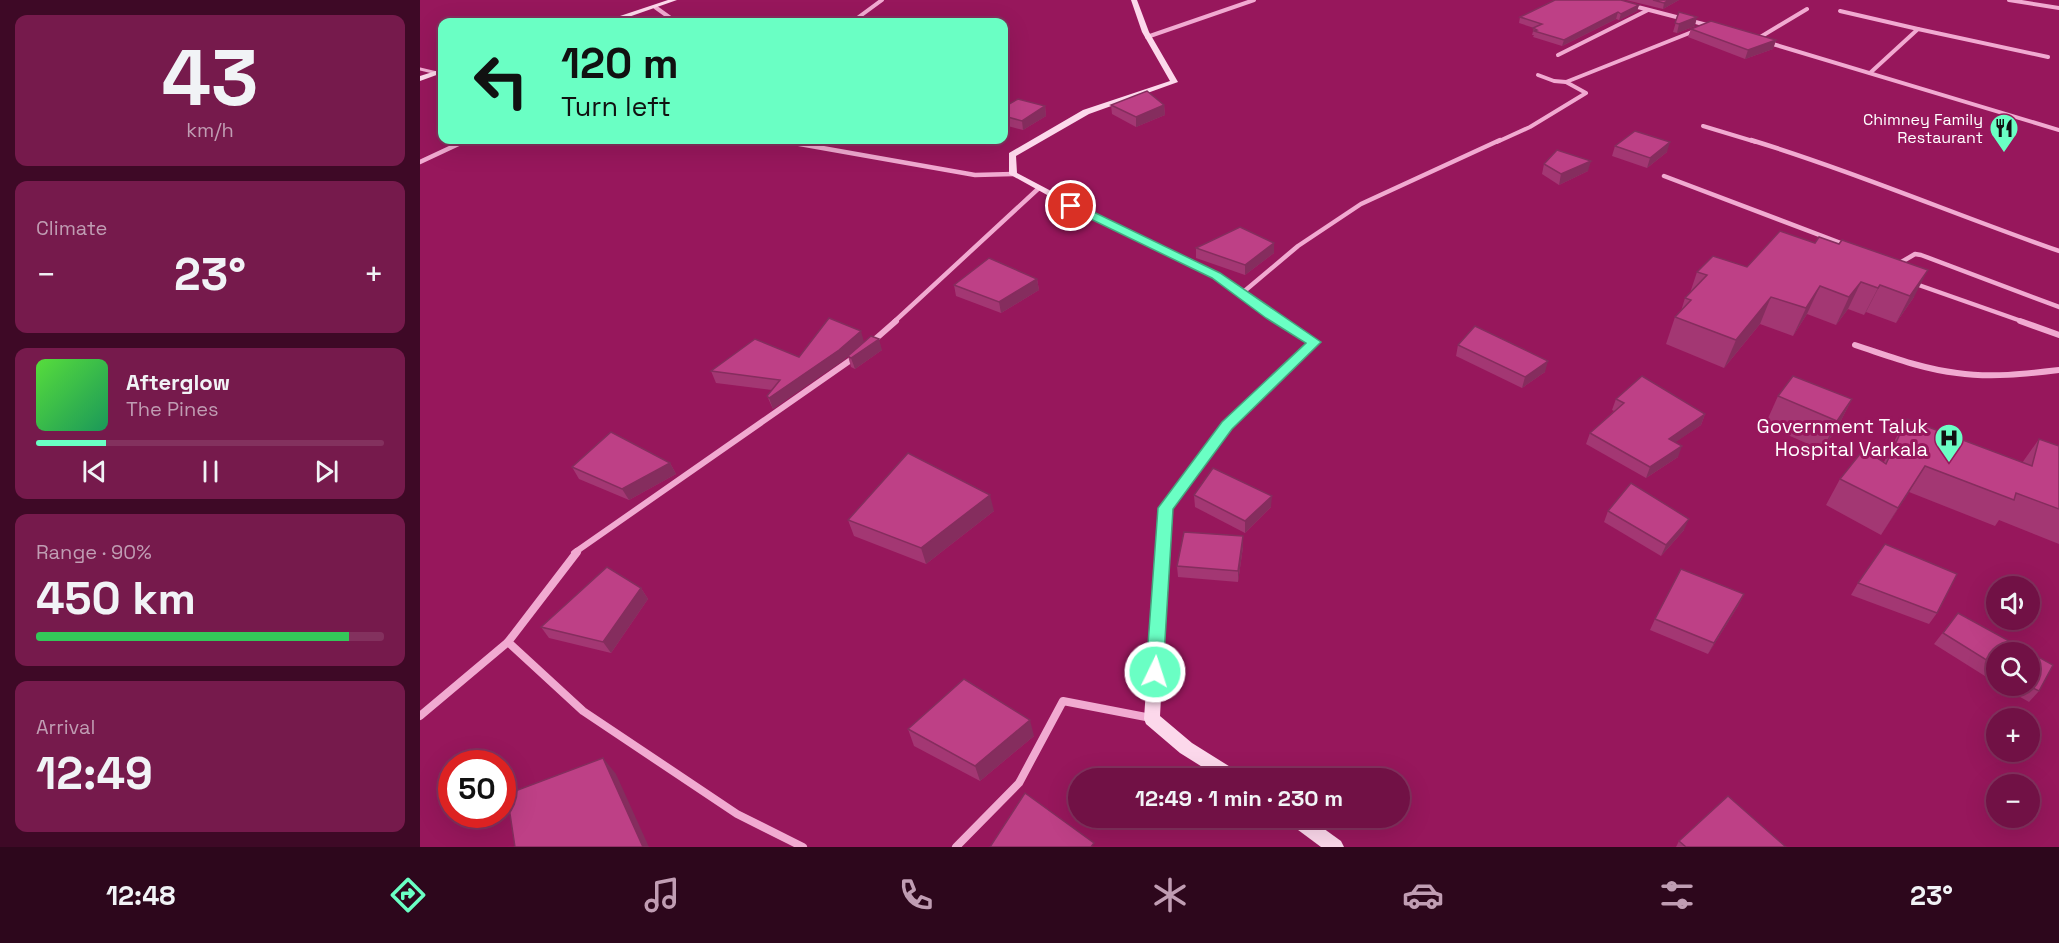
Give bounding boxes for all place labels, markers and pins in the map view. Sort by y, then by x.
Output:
place label: Chimney Family Restaurant [1863,109,1983,148]
restaurant icon: Chimney Family Restaurant [1988,112,2020,154]
pin [1045,180,1096,231]
place label: Government Taluk Hospital Varkala [1757,413,1928,462]
hospital icon: Government Taluk Hospital Varkala [1933,422,1965,464]

